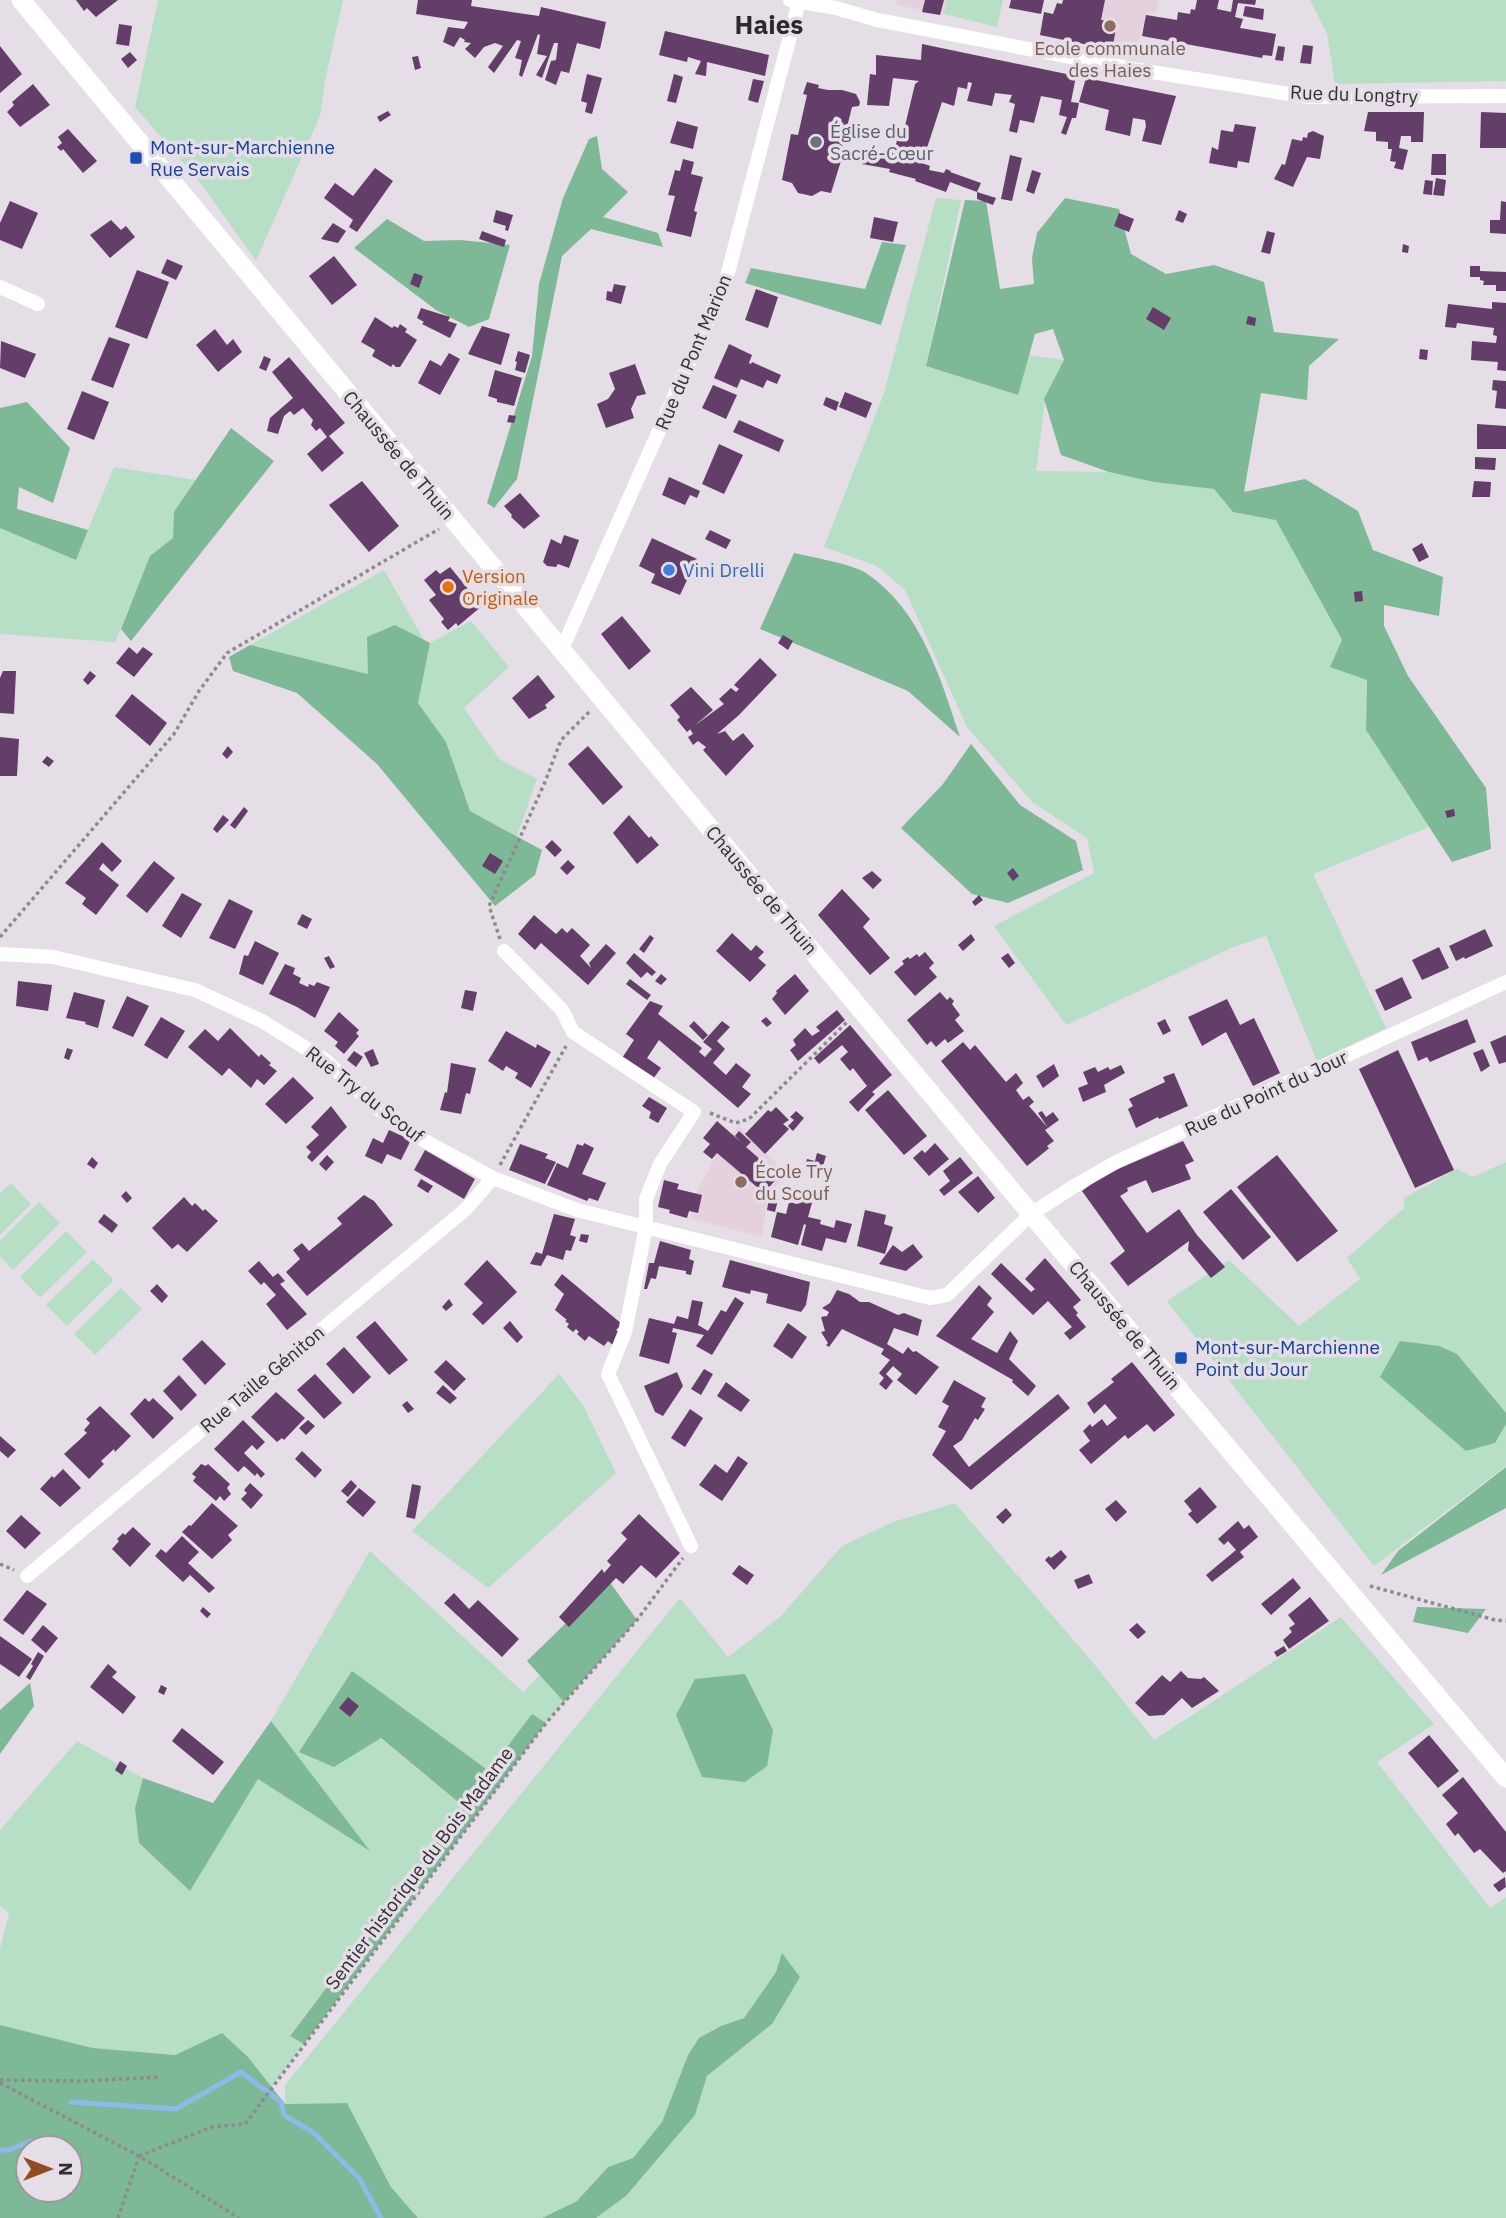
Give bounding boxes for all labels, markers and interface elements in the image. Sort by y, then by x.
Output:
district label: Haies [735,7,803,41]
marker: Ecole communale des Haies [1102,18,1118,34]
place label: Ecole communale des Haies [1034,36,1186,82]
street label: Rue du Longtry [1289,80,1419,108]
place label: Église du Sacré-Cœur [830,119,933,165]
marker: Église du Sacré-Cœur [808,134,824,150]
place label: Mont-sur-Marchienne Rue Servais [150,135,335,181]
marker: Mont-sur-Marchienne Rue Servais [128,150,144,166]
street label: Rue du Pont Marion [649,271,737,433]
street label: Chaussée de Thuin [338,386,460,524]
place label: Vini Drelli [683,558,764,582]
marker: Vini Drelli [661,562,677,578]
place label: Version Originale [462,564,539,610]
marker: Version Originale [440,579,456,595]
street label: Chaussée de Thuin [701,821,823,959]
street label: Rue Try du Scouf [301,1040,429,1148]
street label: Rue du Point du Jour [1181,1045,1351,1141]
place label: École Try du Scouf [755,1159,833,1205]
marker: École Try du Scouf [733,1174,749,1190]
street label: Chaussée de Thuin [1064,1256,1186,1394]
street label: Rue Taille Géniton [195,1320,329,1438]
place label: Mont-sur-Marchienne Point du Jour [1195,1335,1380,1381]
marker: Mont-sur-Marchienne Point du Jour [1173,1350,1189,1366]
street label: Sentier historique du Bois Madame [320,1742,518,1994]
north arrow [14,2134,84,2204]
text: N [54,2162,78,2176]

